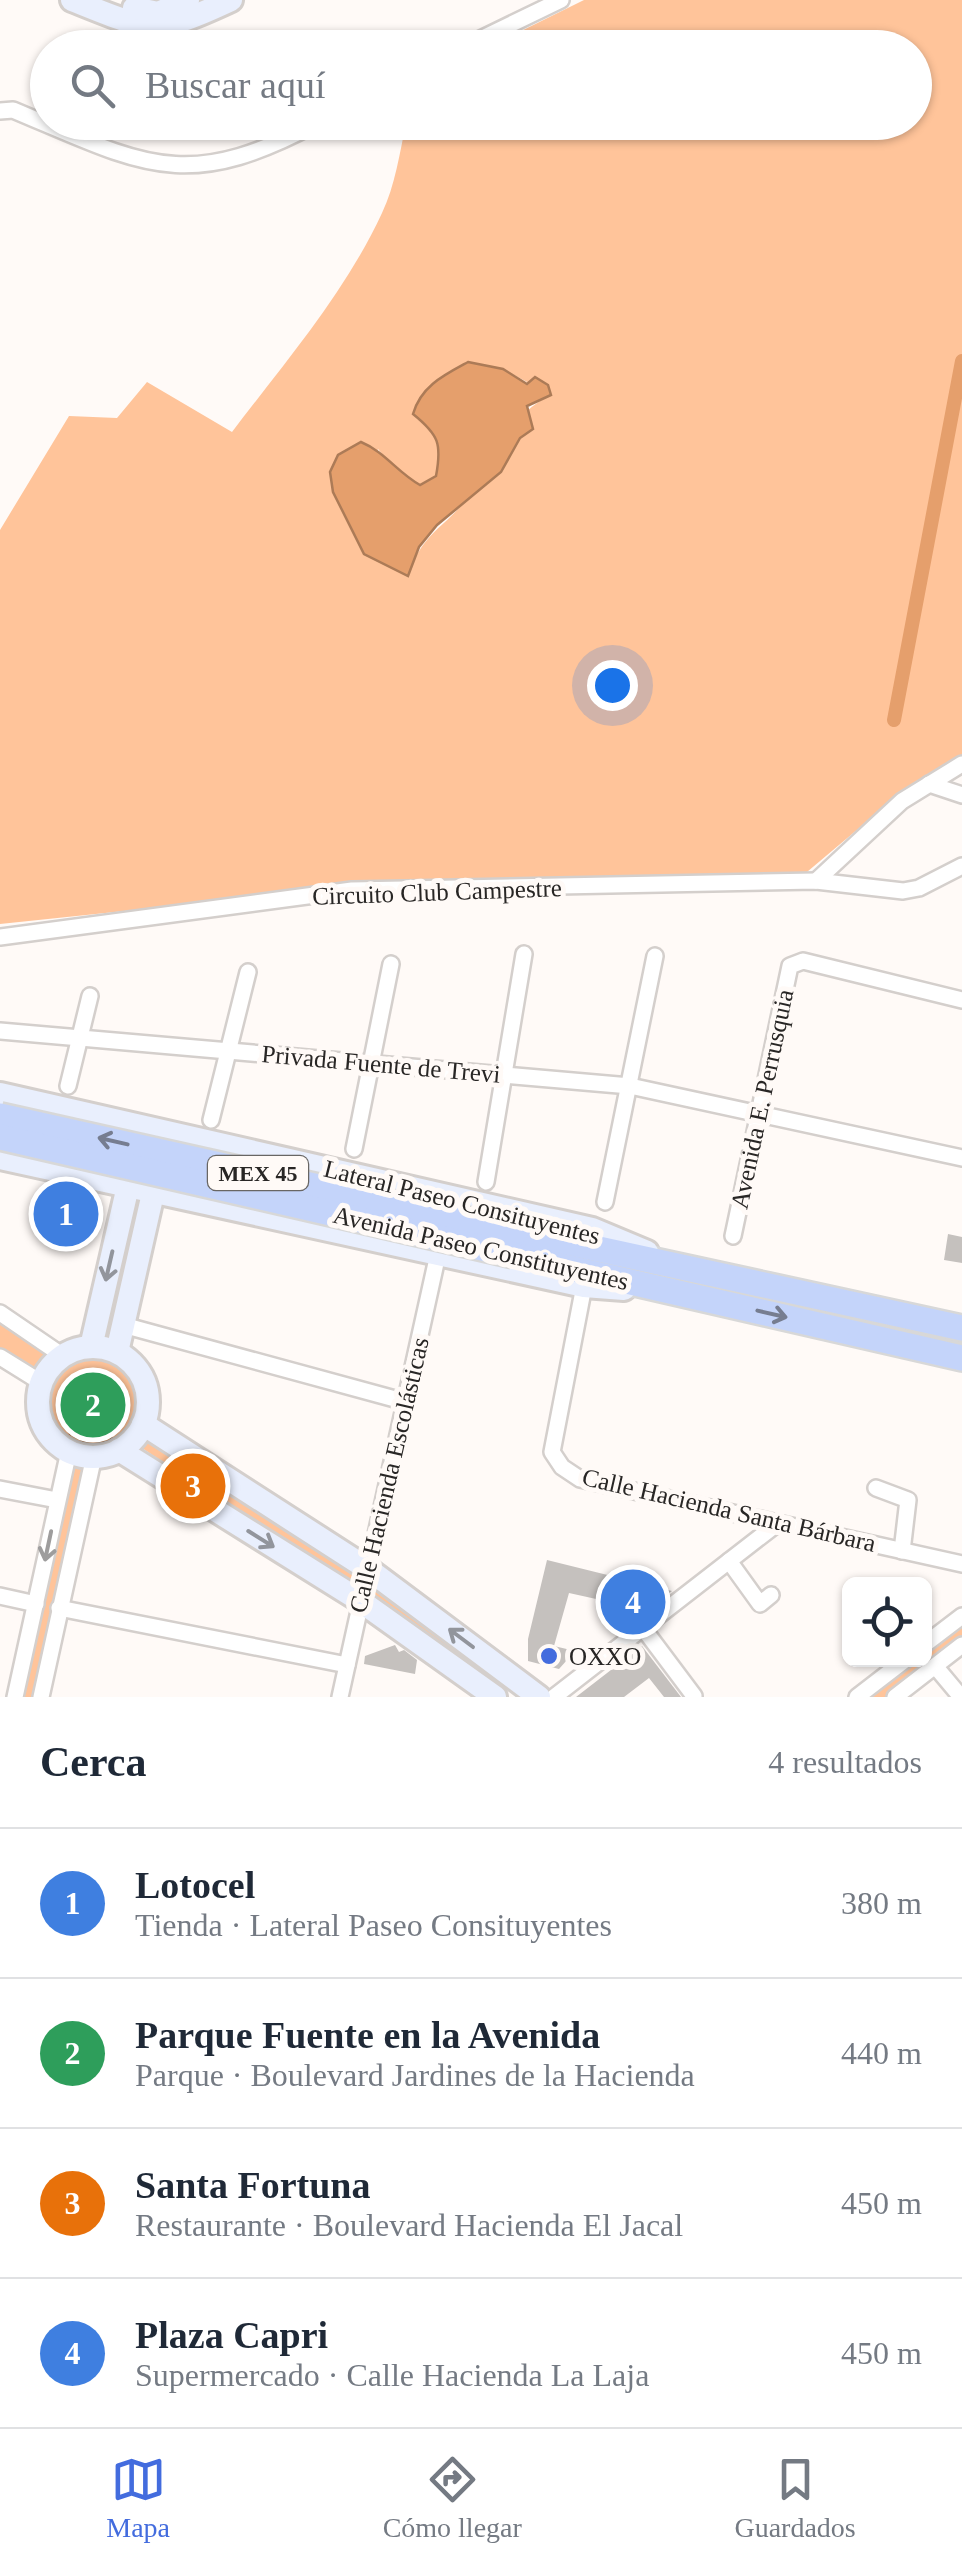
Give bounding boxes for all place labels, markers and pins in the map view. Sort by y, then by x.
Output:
pin: 1 [34,1176,98,1252]
pin: 2 [61,1368,126,1442]
pin: 3 [160,1448,226,1524]
pin: 4 [600,1564,666,1640]
place label: OXXO [569,1643,641,1670]
marker: OXXO [538,1645,560,1667]

